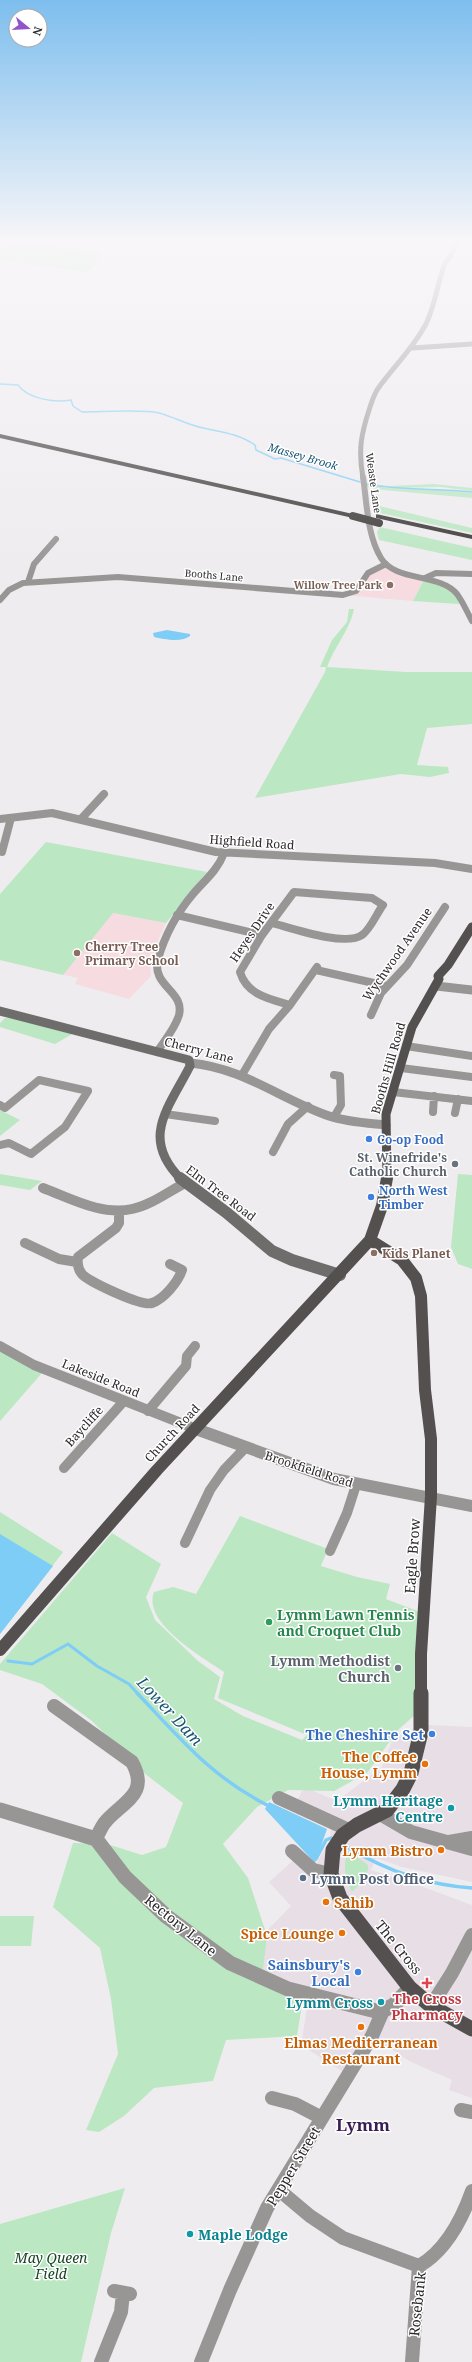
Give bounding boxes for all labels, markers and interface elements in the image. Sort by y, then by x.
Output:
north arrow [8,8,48,48]
text: N [29,25,46,38]
water label: Massey Brook [265,439,340,473]
street label: Weaste Lane [363,452,385,514]
street label: Booths Lane [184,565,244,585]
place label: Willow Tree Park [294,578,383,592]
marker: Willow Tree Park [385,580,395,590]
street label: Highfield Road [209,831,296,853]
street label: Heyes Drive [226,899,278,965]
street label: Wychwood Avenue [358,904,436,1004]
place label: Cherry Tree Primary School [85,938,180,969]
marker: Cherry Tree Primary School [72,948,82,958]
street label: Booths Hill Road [367,1019,409,1116]
street label: Cherry Lane [163,1033,235,1067]
place label: Co-op Food [377,1131,444,1148]
marker: Co-op Food [364,1134,374,1144]
place label: St. Winefride's Catholic Church [349,1149,447,1180]
marker: St. Winefride's Catholic Church [450,1159,460,1169]
street label: Elm Tree Road [183,1161,260,1225]
place label: North West Timber [379,1182,448,1213]
marker: North West Timber [366,1192,376,1202]
place label: Kids Planet [382,1245,451,1262]
marker: Kids Planet [369,1248,379,1258]
street label: Lakeside Road [60,1355,143,1402]
street label: Church Road [141,1400,204,1466]
street label: Baycliffe [61,1402,107,1450]
street label: Brookfield Road [263,1447,356,1491]
street label: Eagle Brow [400,1517,424,1594]
place label: Lymm Lawn Tennis and Croquet Club [277,1605,415,1640]
marker: Lymm Lawn Tennis and Croquet Club [264,1617,274,1627]
place label: Lymm Methodist Church [271,1651,390,1686]
marker: Lymm Methodist Church [393,1663,403,1673]
water label: Lower Dam [132,1671,208,1751]
place label: The Cheshire Set [305,1725,424,1744]
marker: The Cheshire Set [427,1729,437,1739]
place label: The Coffee House, Lymm [321,1747,417,1782]
marker: The Coffee House, Lymm [420,1759,430,1769]
place label: Lymm Heritage Centre [333,1791,443,1826]
marker: Lymm Heritage Centre [446,1803,456,1813]
place label: Lymm Bistro [342,1841,433,1860]
marker: Lymm Bistro [436,1845,446,1855]
place label: Lymm Post Office [311,1869,434,1888]
marker: Lymm Post Office [298,1873,308,1883]
street label: Rectory Lane [141,1890,221,1960]
place label: Sahib [334,1893,374,1912]
marker: Sahib [321,1897,331,1907]
street label: The Cross [371,1916,427,1978]
place label: Spice Lounge [241,1924,334,1943]
marker: Spice Lounge [337,1928,347,1938]
place label: Sainsbury's Local [268,1955,350,1990]
marker: Sainsbury's Local [353,1967,363,1977]
marker: The Cross Pharmacy [422,1978,432,1988]
place label: The Cross Pharmacy [391,1989,464,2024]
place label: Lymm Cross [286,1993,373,2012]
marker: Lymm Cross [376,1997,386,2007]
marker: Elmas Mediterranean Restaurant [356,2022,366,2032]
place label: Elmas Mediterranean Restaurant [284,2033,438,2068]
district label: Lymm [336,2113,390,2136]
street label: Pepper Street [262,2123,324,2209]
place label: Maple Lodge [198,2225,288,2244]
marker: Maple Lodge [185,2229,195,2239]
park label: May Queen Field [14,2248,88,2283]
street label: Rosebank [404,2270,430,2337]

